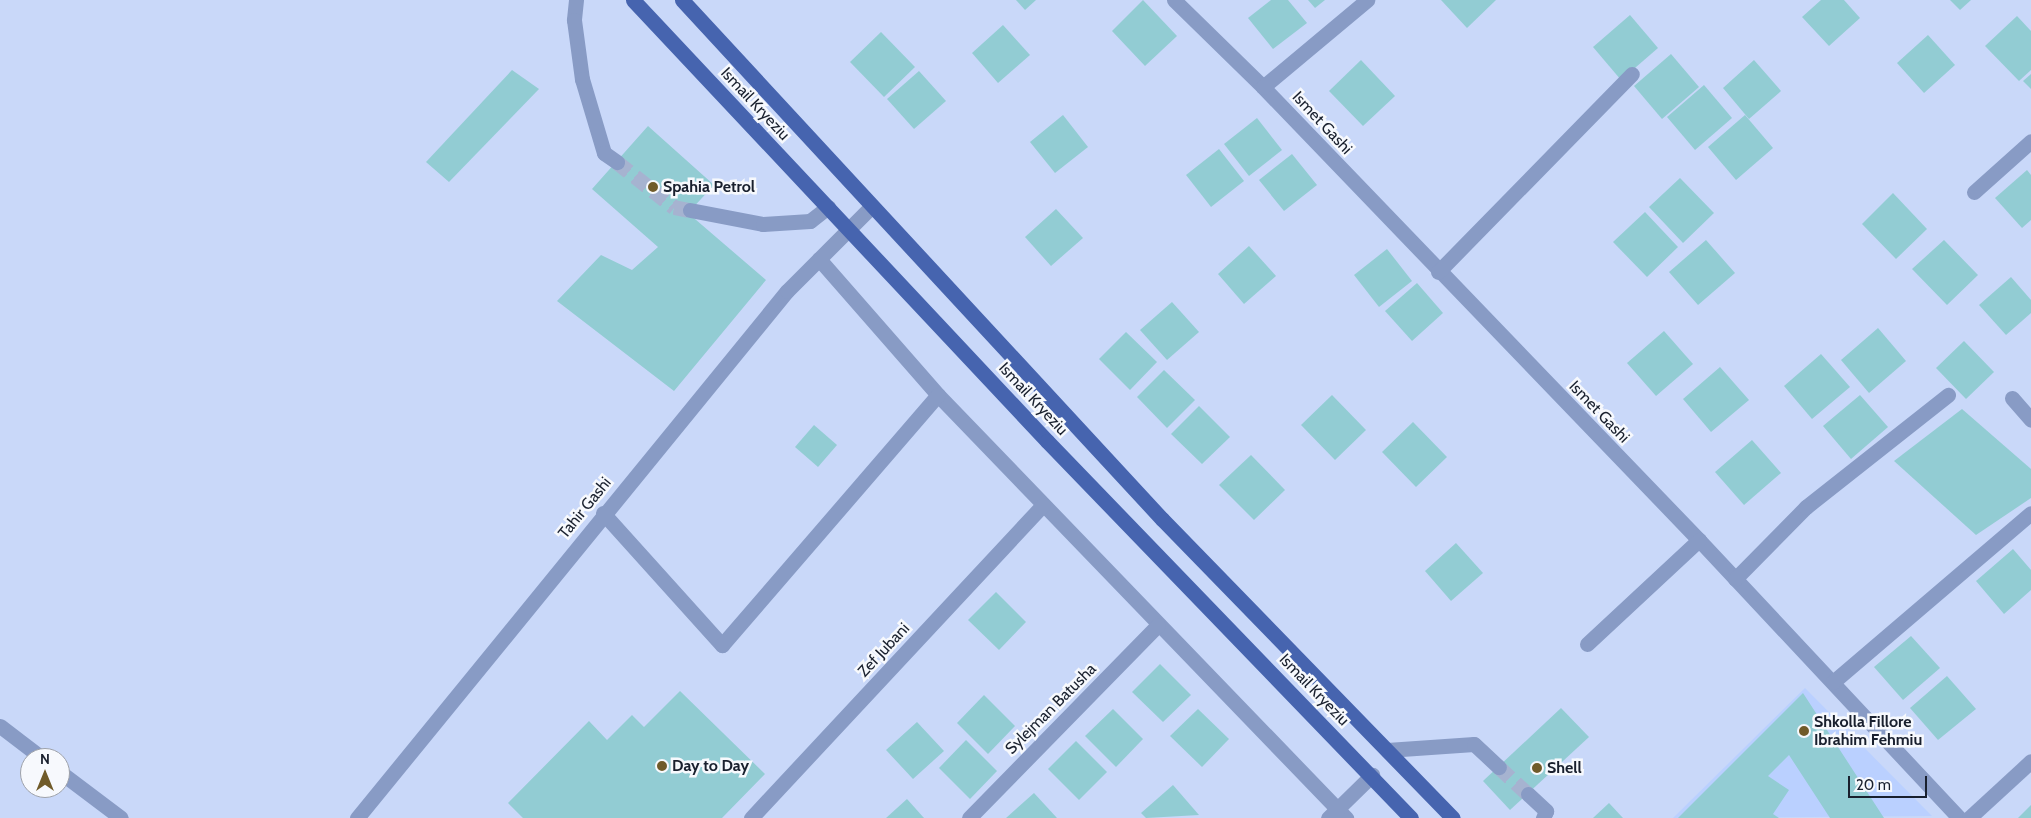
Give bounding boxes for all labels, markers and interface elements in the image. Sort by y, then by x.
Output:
street label: Ismail Kryeziu [716,64,794,144]
street label: Ismet Gashi [1288,88,1356,158]
place label: Spahia Petrol [663,177,755,197]
marker: Spahia Petrol [647,181,659,193]
street label: Ismail Kryeziu [994,359,1072,439]
street label: Ismet Gashi [1565,377,1633,447]
street label: Tahir Gashi [555,474,615,542]
street label: Zef Jubani [854,619,914,681]
street label: Ismail Kryeziu [1275,650,1353,730]
street label: Sylejman Batusha [1002,660,1100,758]
place label: Shkolla Fillore Ibrahim Fehmiu [1814,712,1922,750]
marker: Shkolla Fillore Ibrahim Fehmiu [1798,725,1810,737]
north arrow [20,748,70,798]
text: N [40,750,50,768]
place label: Day to Day [672,756,749,776]
place label: Shell [1547,758,1582,778]
marker: Day to Day [656,760,668,772]
marker: Shell [1531,762,1543,774]
scale bar [1851,766,1930,798]
text: 20 m [1856,776,1891,794]

